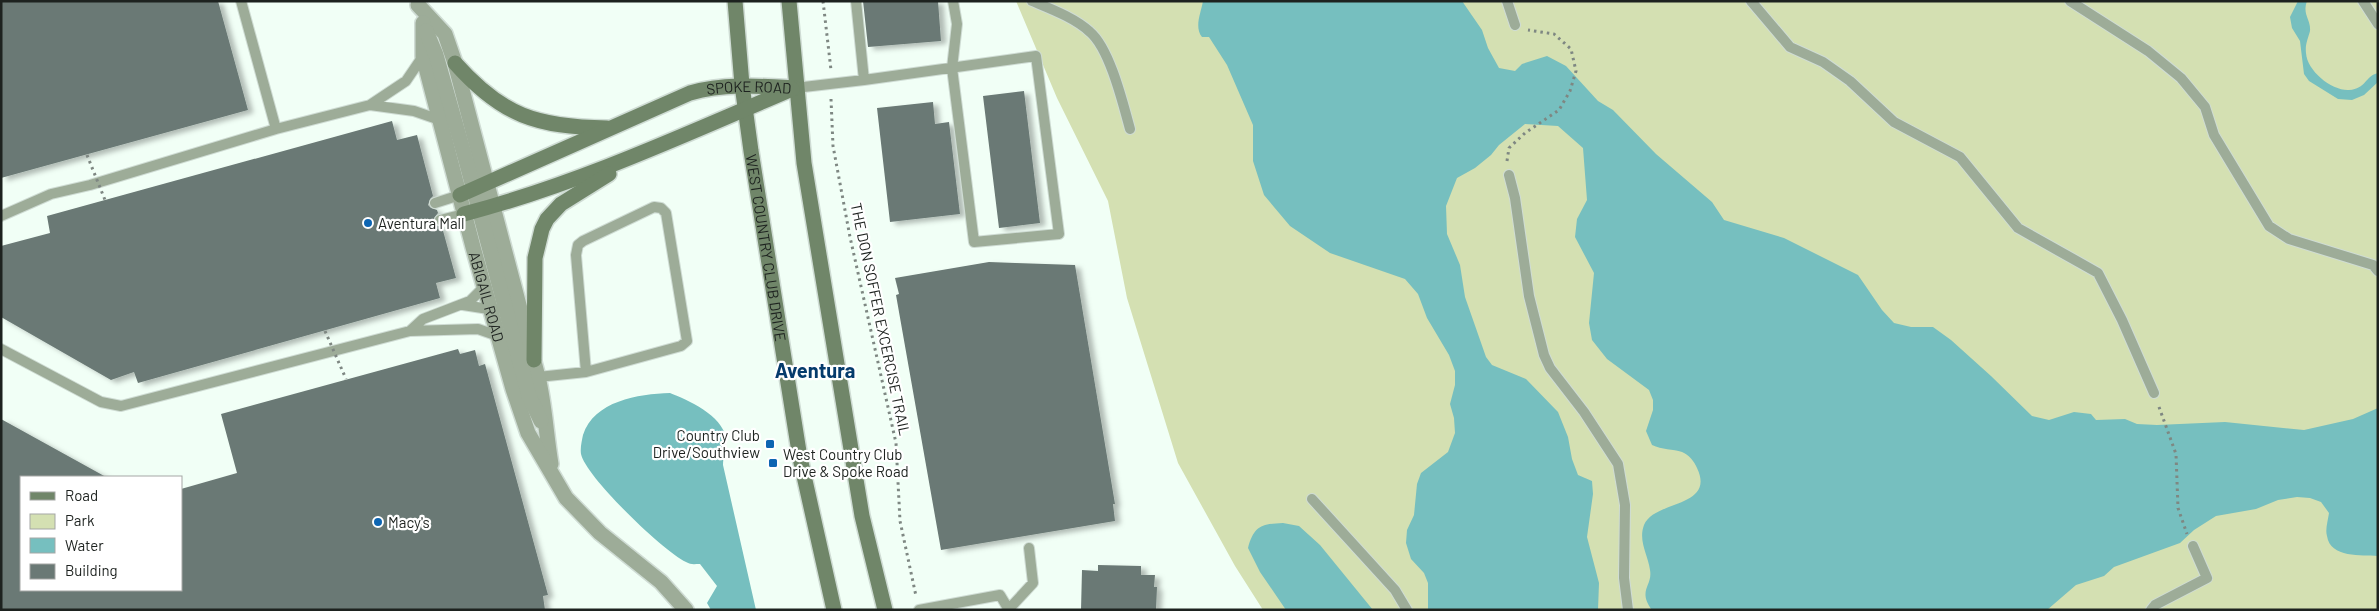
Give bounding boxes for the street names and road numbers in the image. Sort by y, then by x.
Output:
street label: SPOKE ROAD [705,77,792,98]
street label: WEST COUNTRY CLUB DRIVE [743,153,790,343]
street label: THE DON SOFFER EXCERCISE TRAIL [848,201,914,437]
street label: ABIGAIL ROAD [466,249,508,344]

